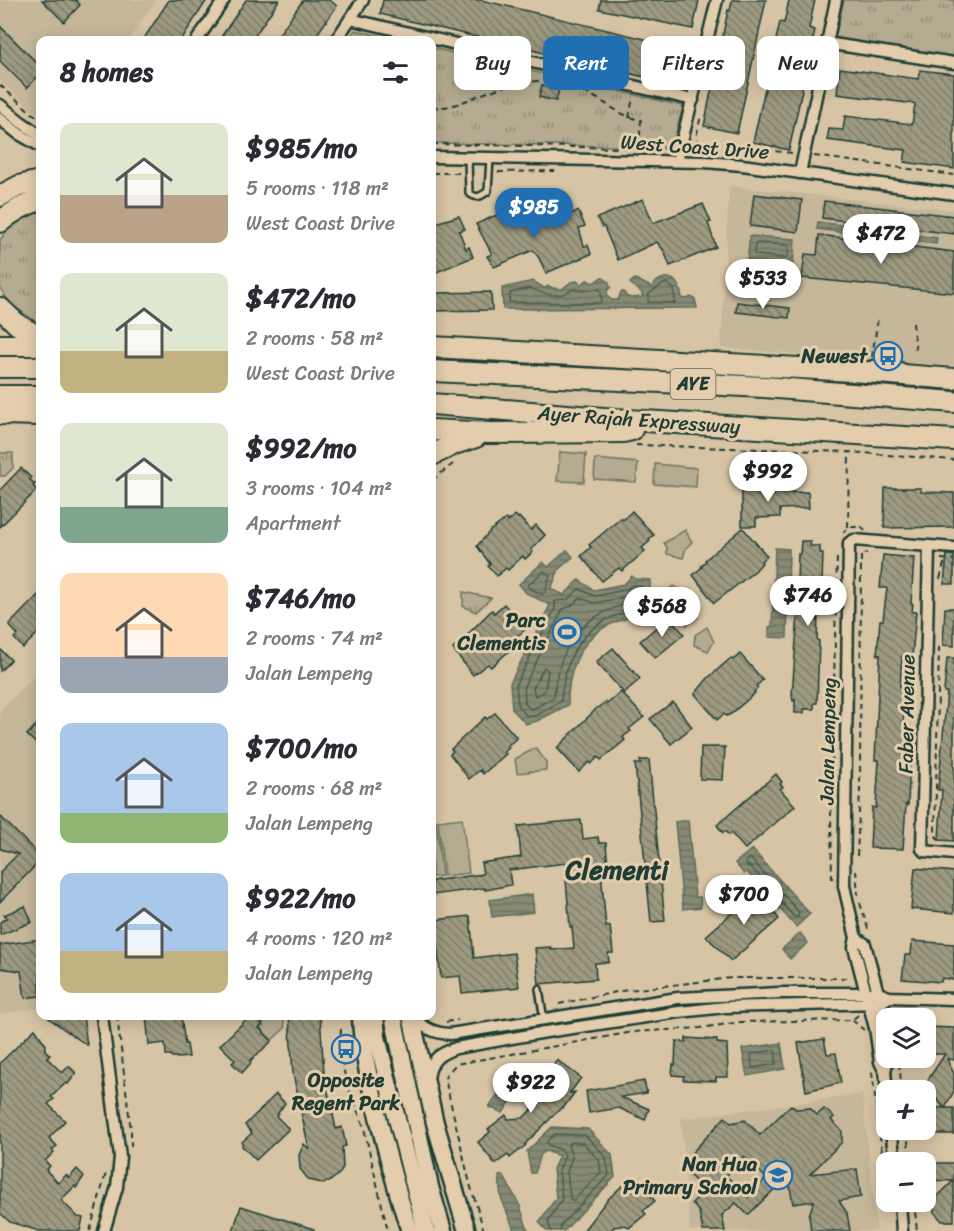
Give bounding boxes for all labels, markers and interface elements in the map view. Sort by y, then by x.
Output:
chip: Buy [454,36,531,90]
chip: Rent [543,36,629,90]
chip: Filters [641,36,745,90]
chip: New [757,36,839,90]
text: 8 homes [60,49,153,95]
icon: filters [379,56,412,89]
street label: West Coast Drive [619,124,771,170]
text: $985/mo [246,125,357,171]
icon: home [108,147,180,219]
text: 5 rooms · 118 m² [246,171,389,206]
pin: $985 [498,188,570,239]
text: $985 [509,190,559,225]
text: West Coast Drive [246,206,395,241]
pin: $472 [845,214,917,265]
text: $472 [857,216,905,251]
pin: $533 [727,259,799,310]
text: $533 [739,261,787,296]
text: $472/mo [246,275,356,321]
icon: home [108,297,180,369]
text: 2 rooms · 58 m² [246,321,383,356]
place label: Newest [801,339,869,374]
bus stop icon: Newest [872,340,904,372]
text: West Coast Drive [246,356,395,391]
road number: AYE [670,369,716,399]
street label: Ayer Rajah Expressway [536,395,742,445]
text: $992/mo [246,425,357,471]
icon: home [108,447,180,519]
pin: $992 [732,452,804,503]
text: $992 [743,454,793,489]
text: 3 rooms · 104 m² [246,471,392,506]
text: Apartment [246,506,340,541]
text: $746/mo [246,575,355,621]
pin: $746 [772,576,844,627]
text: $746 [784,578,832,613]
pin: $568 [626,587,698,638]
text: $568 [637,589,687,624]
icon: home [108,597,180,669]
place label: Parc Clementis [457,603,547,661]
sports icon: Parc Clementis [551,616,583,648]
text: 2 rooms · 74 m² [246,621,383,656]
street label: Faber Avenue [888,654,926,774]
text: Jalan Lempeng [246,656,373,691]
street label: Jalan Lempeng [809,677,847,806]
text: $700/mo [246,725,357,771]
icon: home [108,747,180,819]
text: 2 rooms · 68 m² [246,771,382,806]
text: Jalan Lempeng [246,806,373,841]
district label: Clementi [565,847,670,893]
text: $922/mo [246,875,356,921]
pin: $700 [708,875,780,926]
text: $700 [719,877,769,912]
icon: home [108,897,180,969]
text: 4 rooms · 120 m² [246,921,393,956]
text: Jalan Lempeng [246,956,373,991]
map controls [876,1008,936,1212]
button: layers [876,1008,936,1068]
bus stop icon: Opposite Regent Park [330,1033,362,1065]
place label: Opposite Regent Park [291,1063,400,1121]
pin: $922 [495,1063,567,1114]
text: $922 [507,1065,555,1100]
button: + [876,1080,936,1140]
place label: Nan Hua Primary School [623,1147,758,1205]
button: − [876,1152,936,1212]
school or university icon: Nan Hua Primary School [762,1159,794,1191]

